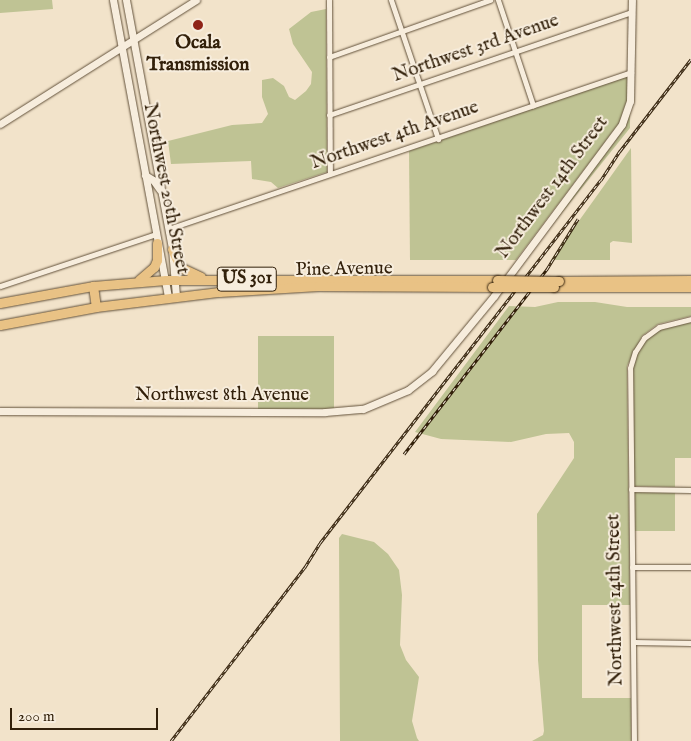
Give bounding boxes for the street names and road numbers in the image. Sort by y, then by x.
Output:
street label: Northwest 3rd Avenue [390,10,562,88]
street label: Northwest 4th Avenue [308,97,482,175]
street label: Northwest 20th Street [137,101,193,277]
street label: Northwest 14th Street [492,112,614,264]
street label: Pine Avenue [295,258,393,282]
road number: US 301 [216,264,278,294]
street label: Northwest 8th Avenue [135,385,309,407]
street label: Northwest 14th Street [603,514,629,686]

